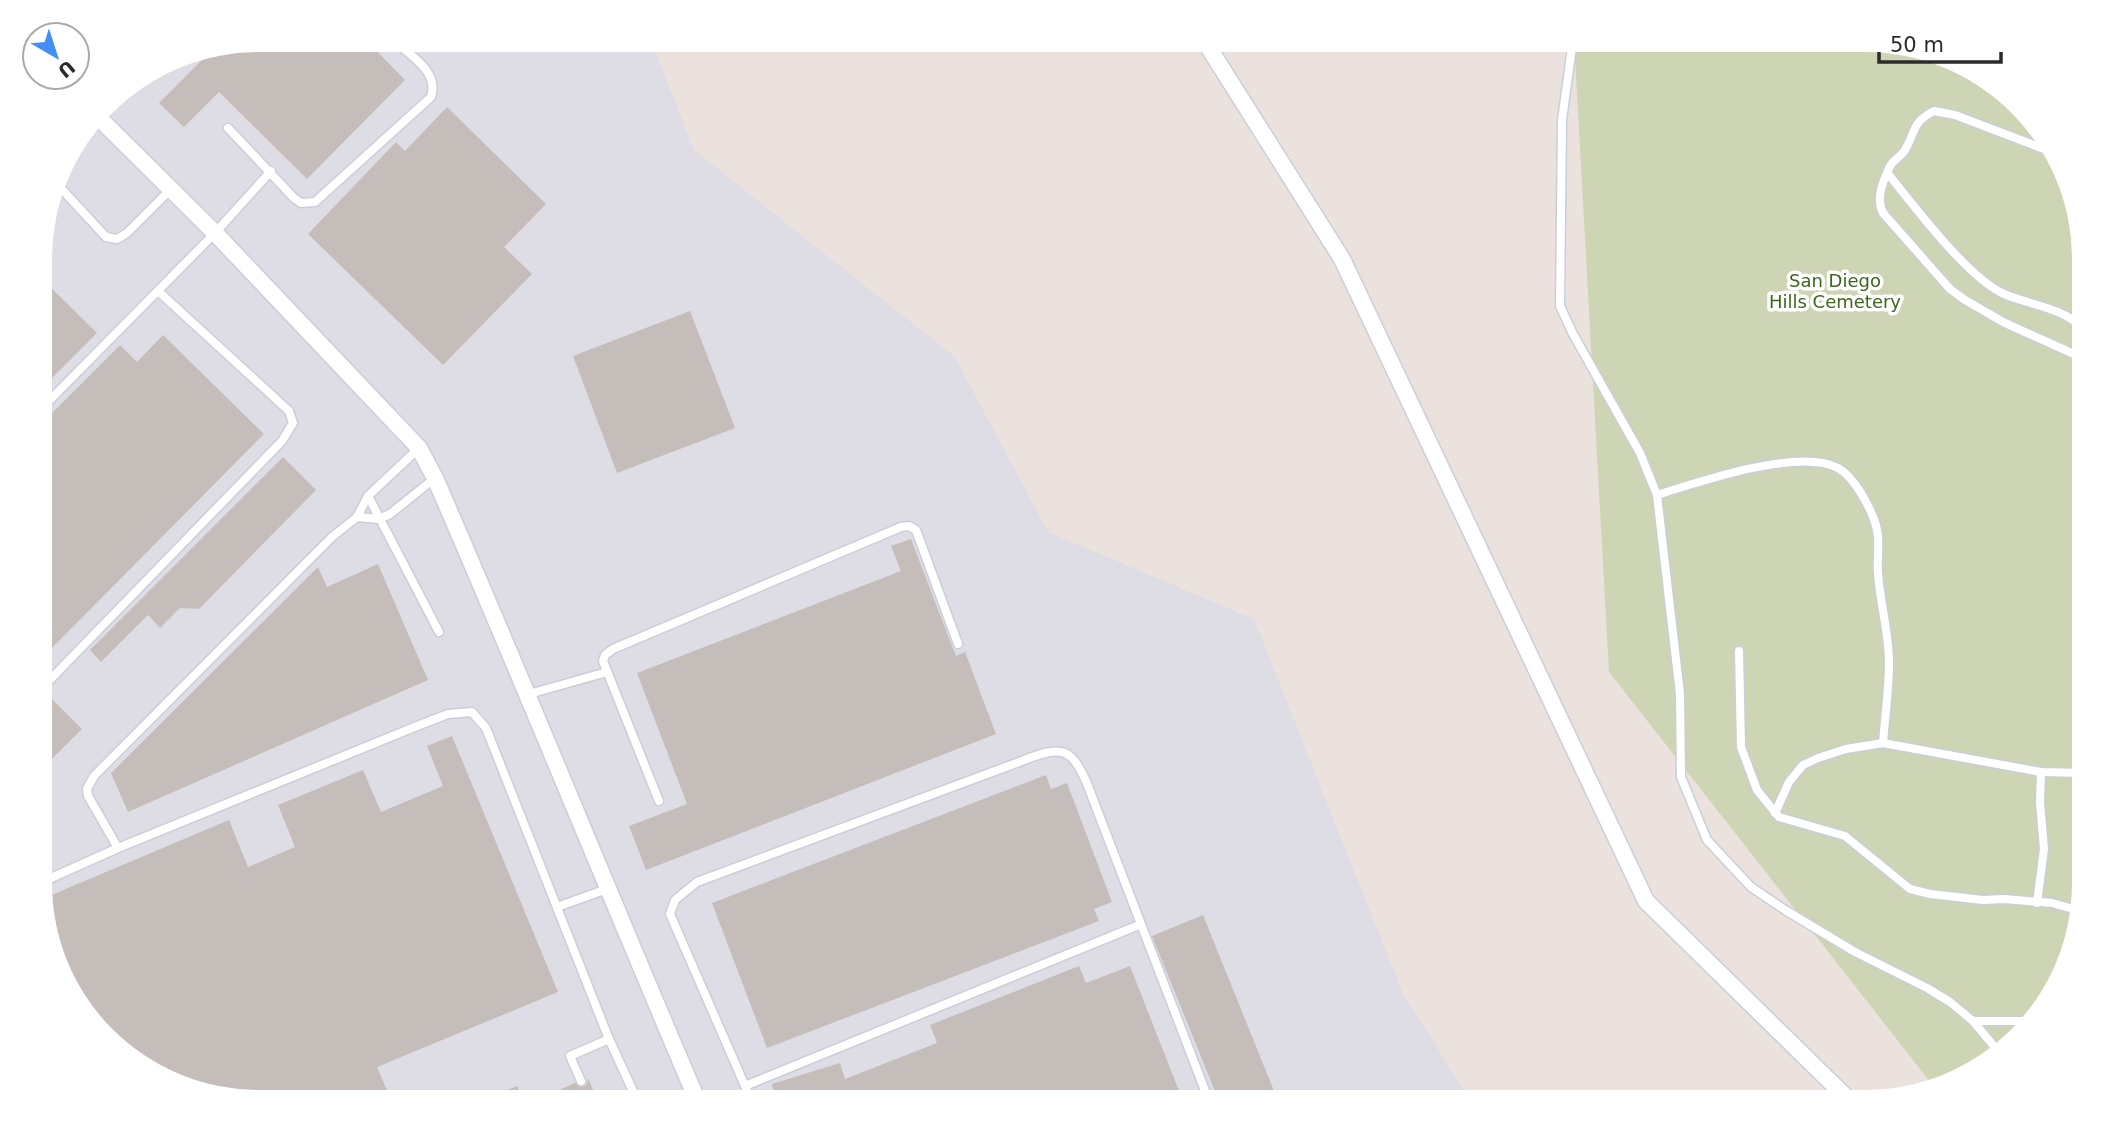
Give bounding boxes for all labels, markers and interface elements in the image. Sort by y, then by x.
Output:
north arrow [21,21,91,91]
scale bar [1879,21,2002,65]
text: 50 m [1890,33,1944,57]
text: U [54,56,80,83]
park label: San Diego Hills Cemetery [1769,270,1901,312]

